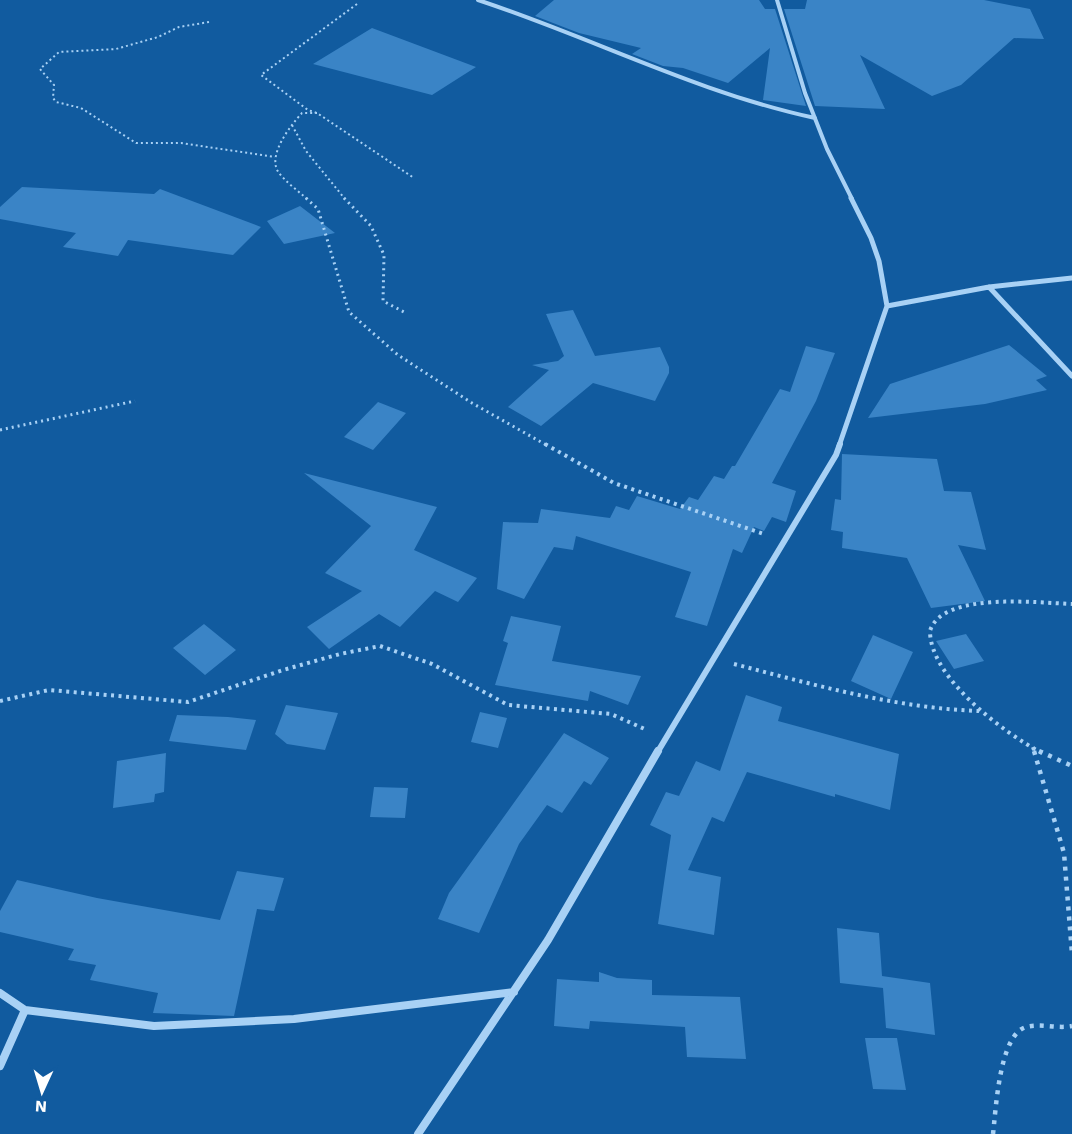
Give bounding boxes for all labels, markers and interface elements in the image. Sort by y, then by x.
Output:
north arrow [12,1062,72,1122]
text: N [34,1097,48,1116]

